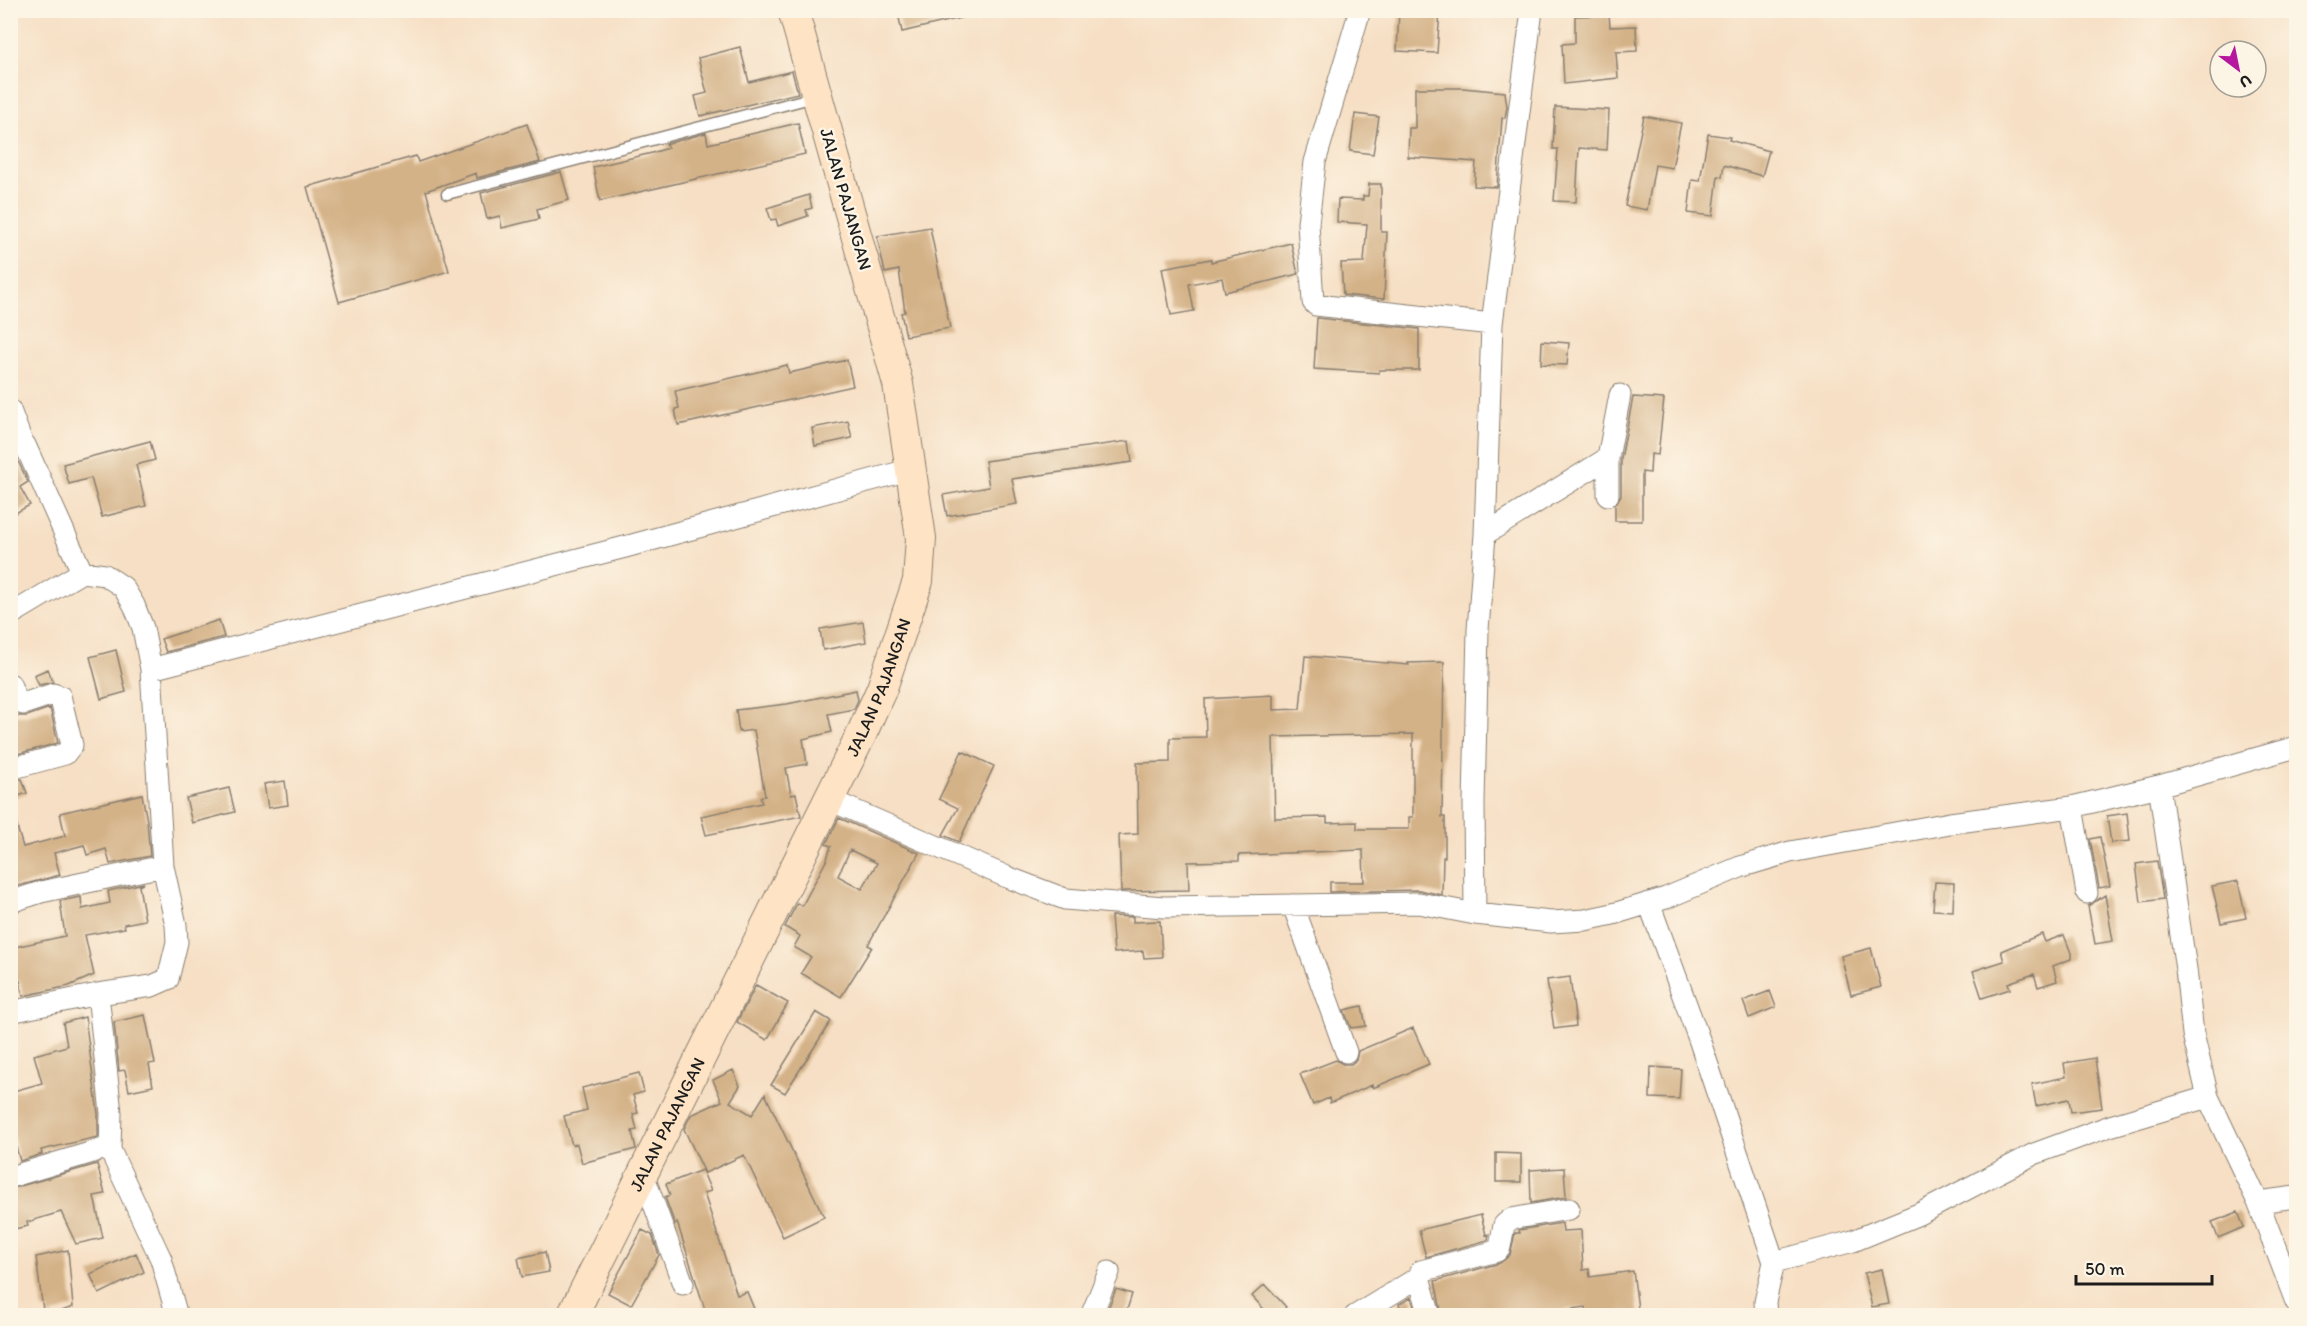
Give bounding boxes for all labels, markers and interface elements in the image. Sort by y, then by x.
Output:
north arrow [2208,39,2268,99]
text: U [2236,70,2255,92]
street label: JALAN PAJANGAN [815,125,877,273]
street label: JALAN PAJANGAN [841,615,916,760]
street label: JALAN PAJANGAN [625,1054,710,1195]
scale bar [2076,1248,2212,1286]
text: 50 m [2085,1258,2125,1280]

